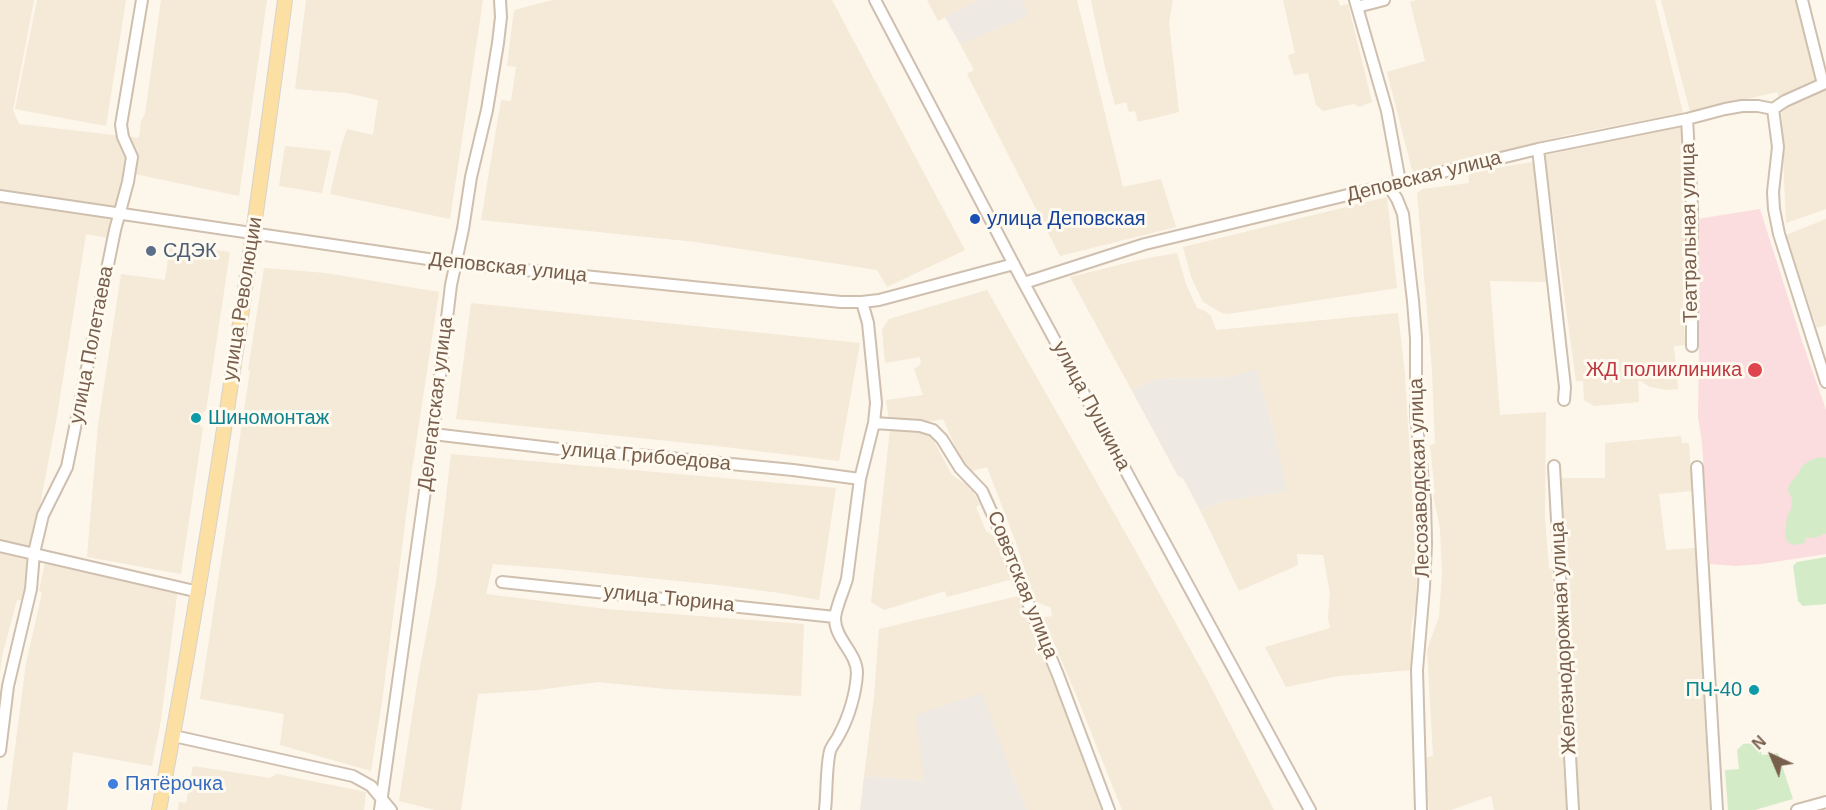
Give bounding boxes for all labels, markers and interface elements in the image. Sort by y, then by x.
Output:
street label: Театральная улица [1676,143,1704,323]
street label: Деповская улица [1344,146,1504,208]
place label: улица Деповская [987,207,1146,231]
marker: улица Деповская [968,212,982,226]
street label: улица Революции [218,215,268,383]
place label: СДЭК [163,239,217,263]
marker: СДЭК [144,244,158,258]
street label: Деповская улица [428,248,588,288]
street label: улица Полетаева [65,264,119,426]
street label: Делегатская улица [413,316,459,492]
street label: улица Пушкина [1047,337,1135,475]
place label: ЖД поликлиника [1586,358,1742,382]
marker: ЖД поликлиника [1746,361,1764,379]
street label: Лесозаводская улица [1405,378,1435,578]
place label: Шиномонтаж [208,406,329,430]
marker: Шиномонтаж [189,411,203,425]
street label: улица Грибоедова [560,438,732,476]
street label: Советская улица [981,508,1063,662]
street label: Железнодорожная улица [1546,521,1582,755]
street label: улица Тюрина [602,580,736,618]
place label: ПЧ-40 [1685,678,1742,702]
marker: ПЧ-40 [1747,683,1761,697]
north arrow [1742,726,1802,786]
text: N [1749,733,1769,753]
place label: Пятёрочка [125,772,223,796]
marker: Пятёрочка [106,777,120,791]

